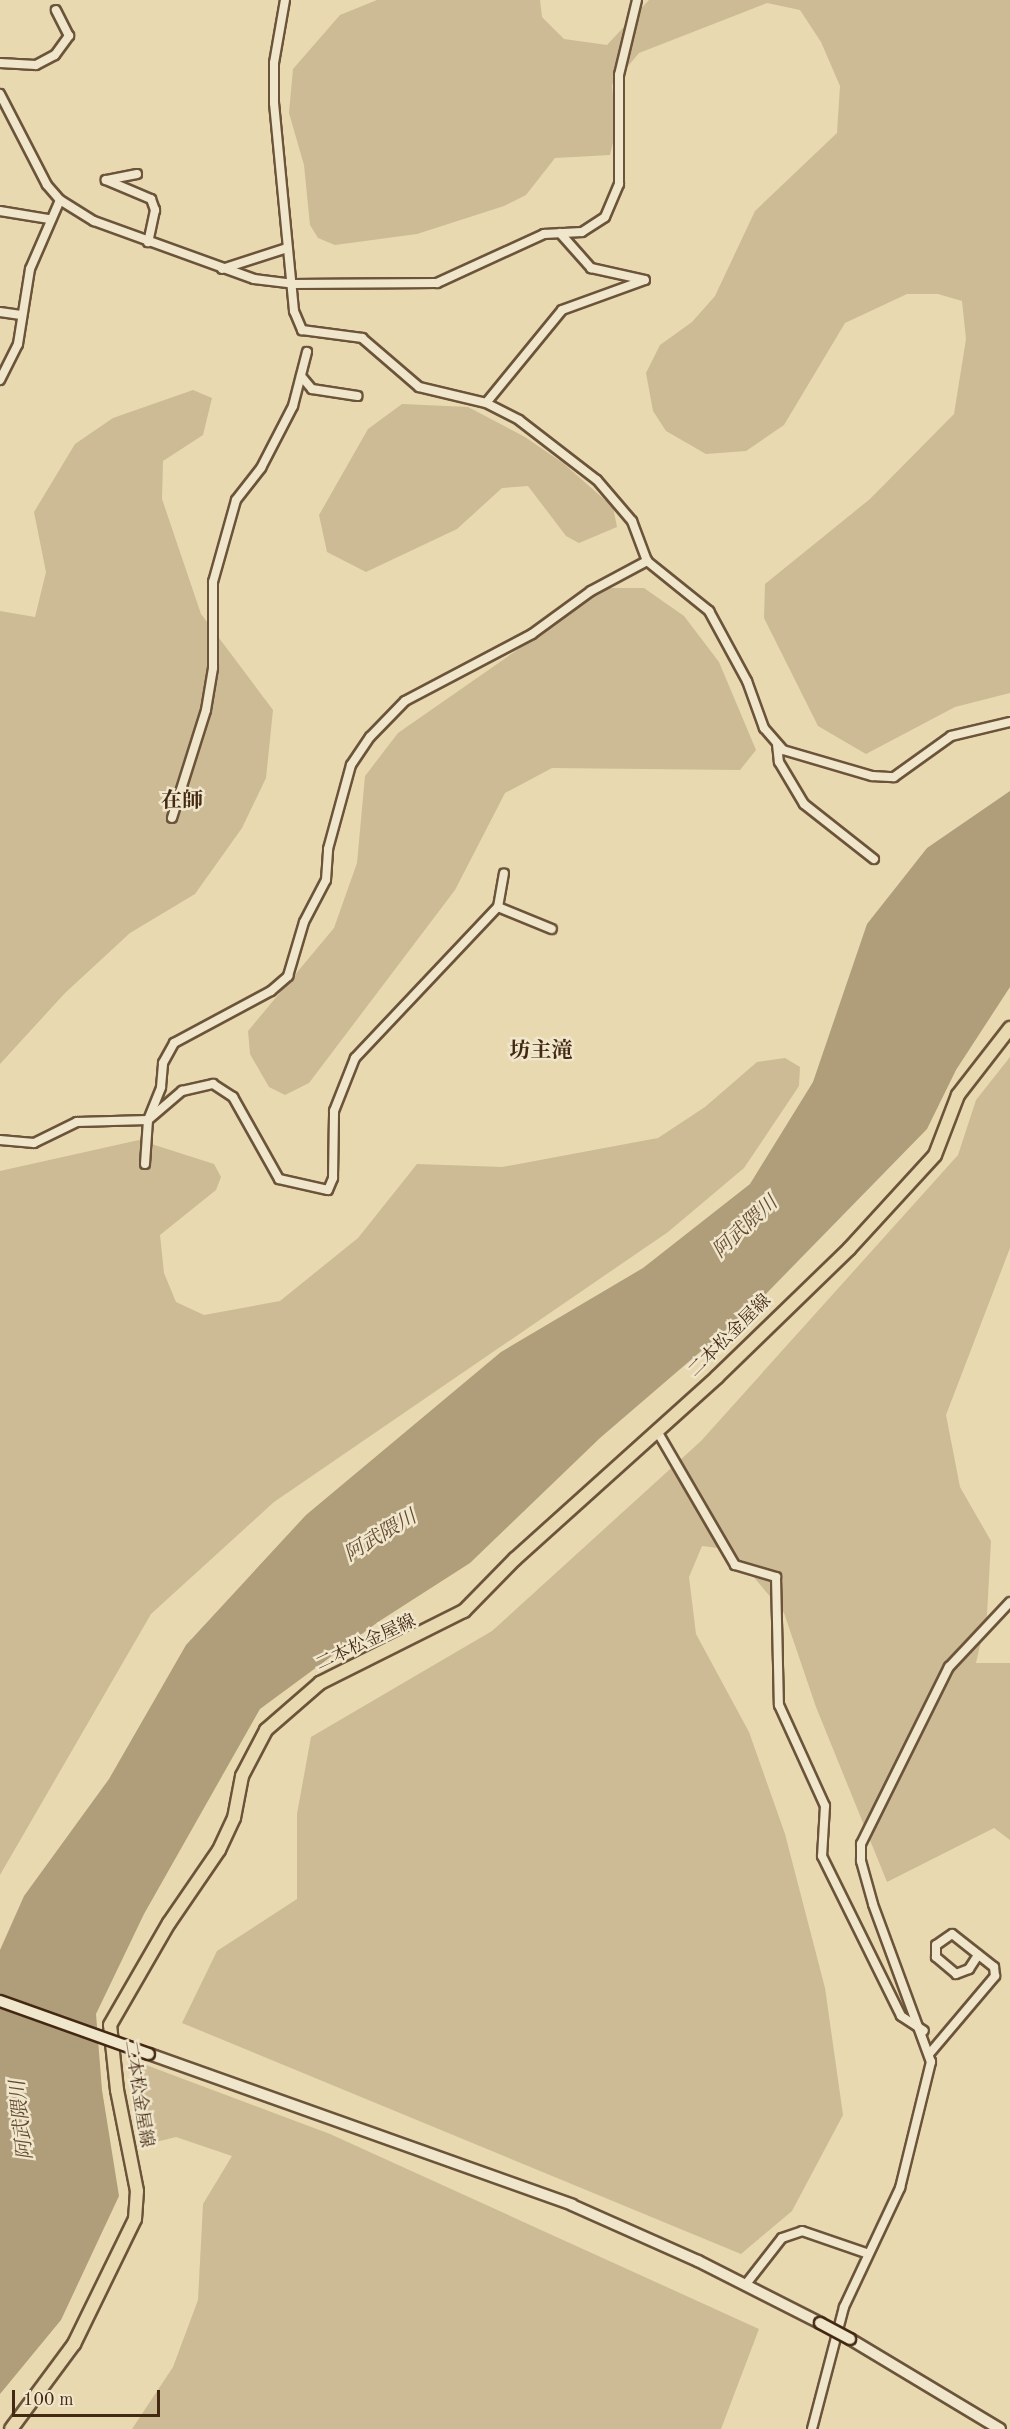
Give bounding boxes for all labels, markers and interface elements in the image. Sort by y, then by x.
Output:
district label: 在師 [161,789,203,815]
district label: 坊主滝 [510,1039,572,1065]
water label: 阿武隈川 [709,1192,783,1264]
street label: 二本松金屋線 [684,1290,776,1382]
water label: 阿武隈川 [341,1506,421,1568]
street label: 二本松金屋線 [312,1610,420,1676]
street label: 二本松金屋線 [119,2039,157,2149]
water label: 阿武隈川 [7,2079,39,2161]
scale bar [15,2378,164,2416]
text: 100 m [23,2391,74,2409]

